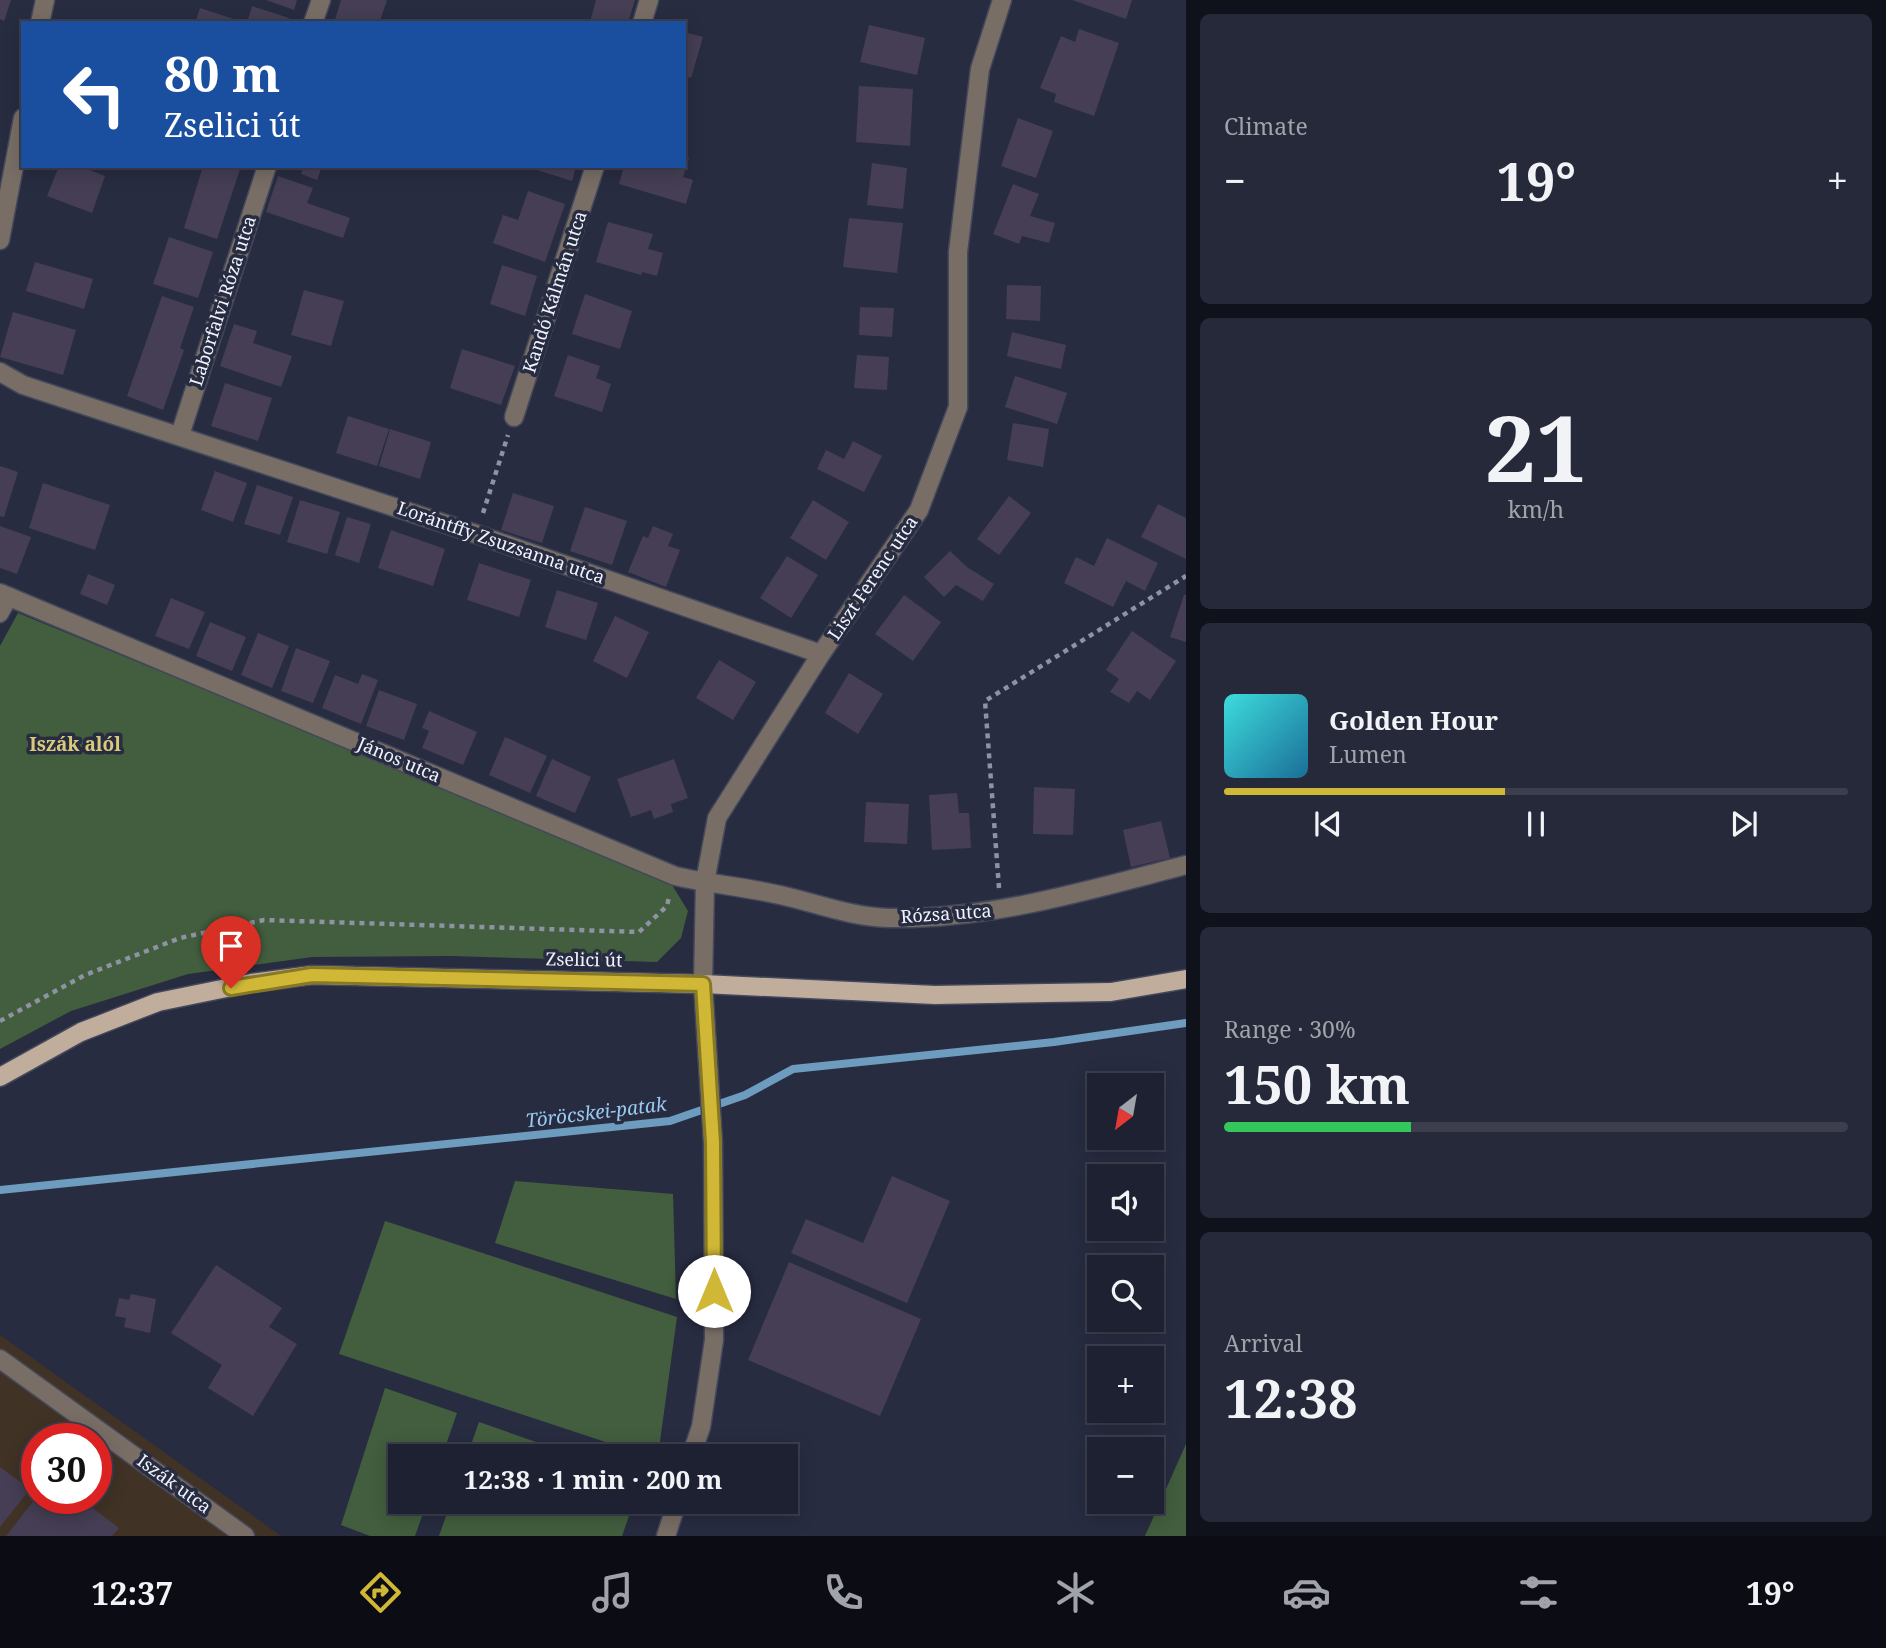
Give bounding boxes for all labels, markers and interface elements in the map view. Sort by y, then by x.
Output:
text: 80 m [164,40,280,106]
icon: left [49,49,140,140]
text: Zselici út [164,103,301,146]
text: Climate [1224,110,1308,142]
text: 19° [1497,145,1576,216]
text: − [1224,154,1246,206]
text: + [1827,154,1848,206]
street label: Kandó Kálmán utca [517,208,592,376]
street label: Laborfalvi Róza utca [183,213,261,389]
text: 21 [1485,385,1587,509]
text: km/h [1508,493,1564,525]
street label: Lorántffy Zsuzsanna utca [394,495,608,589]
street label: Liszt Ferenc utca [822,511,923,644]
text: Golden Hour [1329,702,1498,738]
street label: János utca [353,730,445,787]
district label: Iszák alól [29,731,121,757]
text: Lumen [1329,738,1407,770]
icon: previous [1309,805,1347,843]
icon: pause [1517,805,1555,843]
icon: next [1725,805,1763,843]
street label: Rózsa utca [900,898,992,928]
pin [201,916,261,988]
icon: arrive [212,927,250,965]
street label: Zselici út [545,946,623,972]
text: Range · 30% [1224,1013,1356,1045]
text: 150 km [1224,1048,1410,1119]
north arrow [1087,1073,1164,1150]
map controls [1087,1073,1164,1514]
water label: Töröcskei-patak [524,1090,669,1134]
button: sound [1087,1164,1164,1241]
position arrow [677,1254,751,1328]
button: search [1087,1255,1164,1332]
text: Arrival [1224,1327,1303,1359]
button: + [1087,1346,1164,1423]
text: 12:38 [1224,1362,1357,1433]
speed limit sign: 30 [21,1423,112,1514]
button: − [1087,1437,1164,1514]
street label: Iszák utca [133,1448,216,1518]
text: 12:38 · 1 min · 200 m [463,1461,723,1497]
icon: directions [356,1568,405,1617]
icon: music [588,1568,637,1617]
icon: phone [819,1568,868,1617]
icon: climate [1051,1568,1100,1617]
icon: car [1282,1568,1331,1617]
icon: filters [1514,1568,1563,1617]
text: 12:37 [91,1571,173,1614]
text: 19° [1746,1571,1795,1614]

